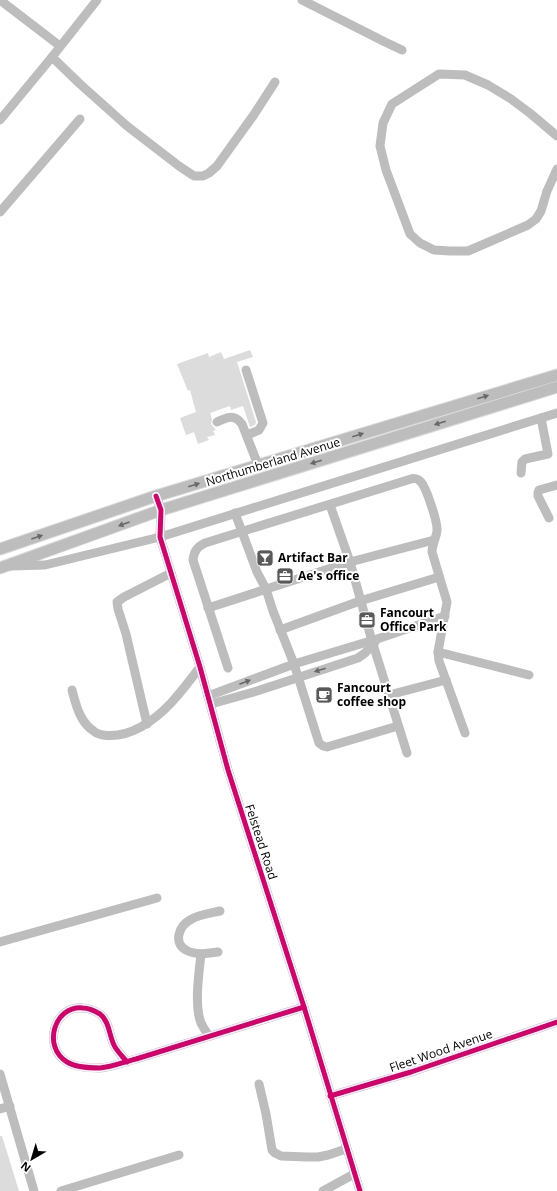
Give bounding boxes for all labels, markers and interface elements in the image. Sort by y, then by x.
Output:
one-way arrow [477,394,489,400]
one-way arrow [433,421,445,427]
one-way arrow [353,432,365,438]
street label: Northumberland Avenue [204,433,342,490]
one-way arrow [309,459,321,465]
one-way arrow [188,482,200,488]
one-way arrow [118,521,130,527]
one-way arrow [31,533,43,539]
bar icon: Artifact Bar [255,548,275,568]
place label: Artifact Bar [278,549,348,566]
office icon: Ae's office [275,566,295,586]
place label: Ae's office [298,567,359,584]
place label: Fancourt Office Park [380,604,447,635]
office icon: Fancourt Office Park [357,610,377,630]
one-way arrow [314,667,326,673]
one-way arrow [239,678,251,684]
place label: Fancourt coffee shop [337,679,406,710]
cafe icon: Fancourt coffee shop [314,685,334,705]
street label: Felstead Road [241,802,282,882]
street label: Fleet Wood Avenue [387,1025,495,1076]
north arrow [12,1139,52,1179]
text: N [17,1159,34,1176]

